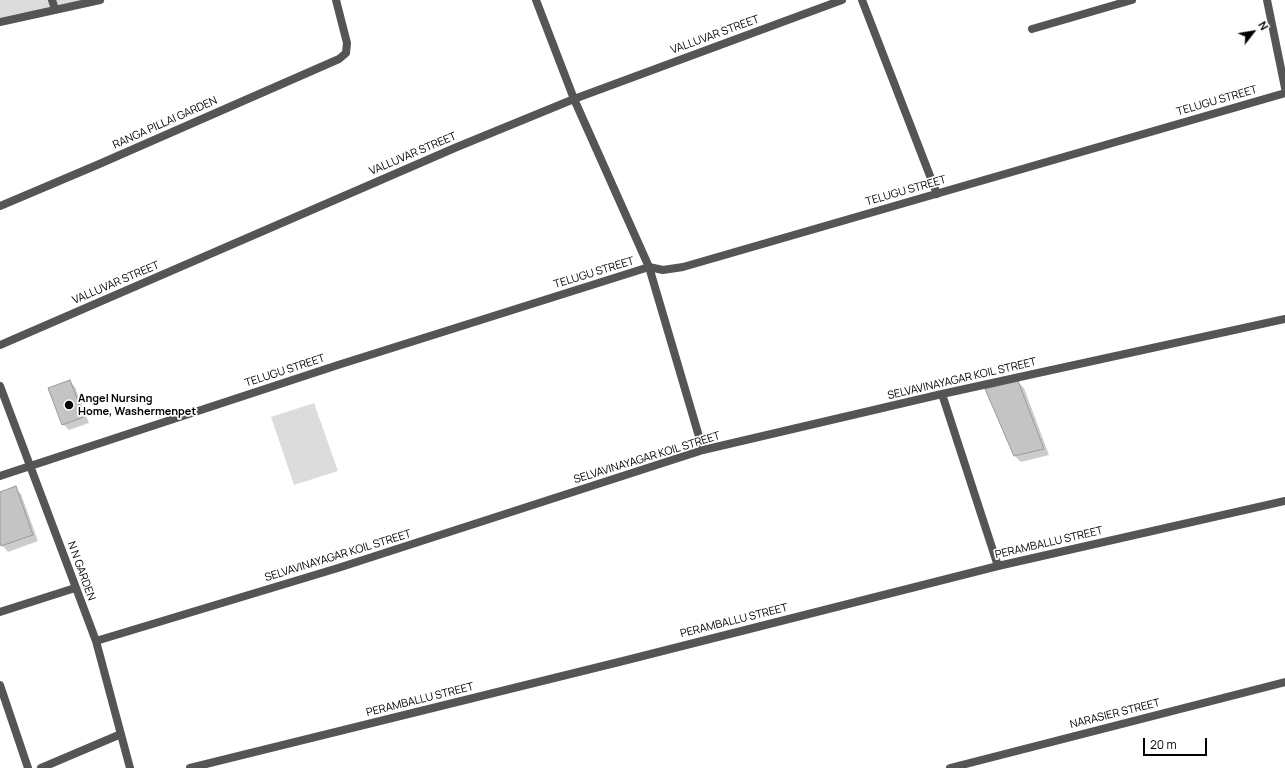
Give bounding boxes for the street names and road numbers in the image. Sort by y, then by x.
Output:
street label: VALLUVAR STREET [669,13,761,57]
street label: TELUGU STREET [1175,83,1259,119]
street label: RANGA PILLAI GARDEN [111,94,219,152]
street label: VALLUVAR STREET [368,130,458,178]
street label: TELUGU STREET [864,173,948,209]
street label: TELUGU STREET [552,255,636,291]
street label: VALLUVAR STREET [71,259,161,307]
street label: TELUGU STREET [243,352,327,390]
street label: SELVAVINAYAGAR KOIL STREET [886,355,1038,403]
street label: SELVAVINAYAGAR KOIL STREET [572,429,722,487]
street label: PERAMBALLU STREET [994,524,1104,562]
street label: SELVAVINAYAGAR KOIL STREET [263,527,413,585]
street label: N N GARDEN [64,540,98,602]
street label: PERAMBALLU STREET [679,601,789,641]
street label: PERAMBALLU STREET [365,680,475,720]
street label: NARASIER STREET [1069,696,1161,732]

